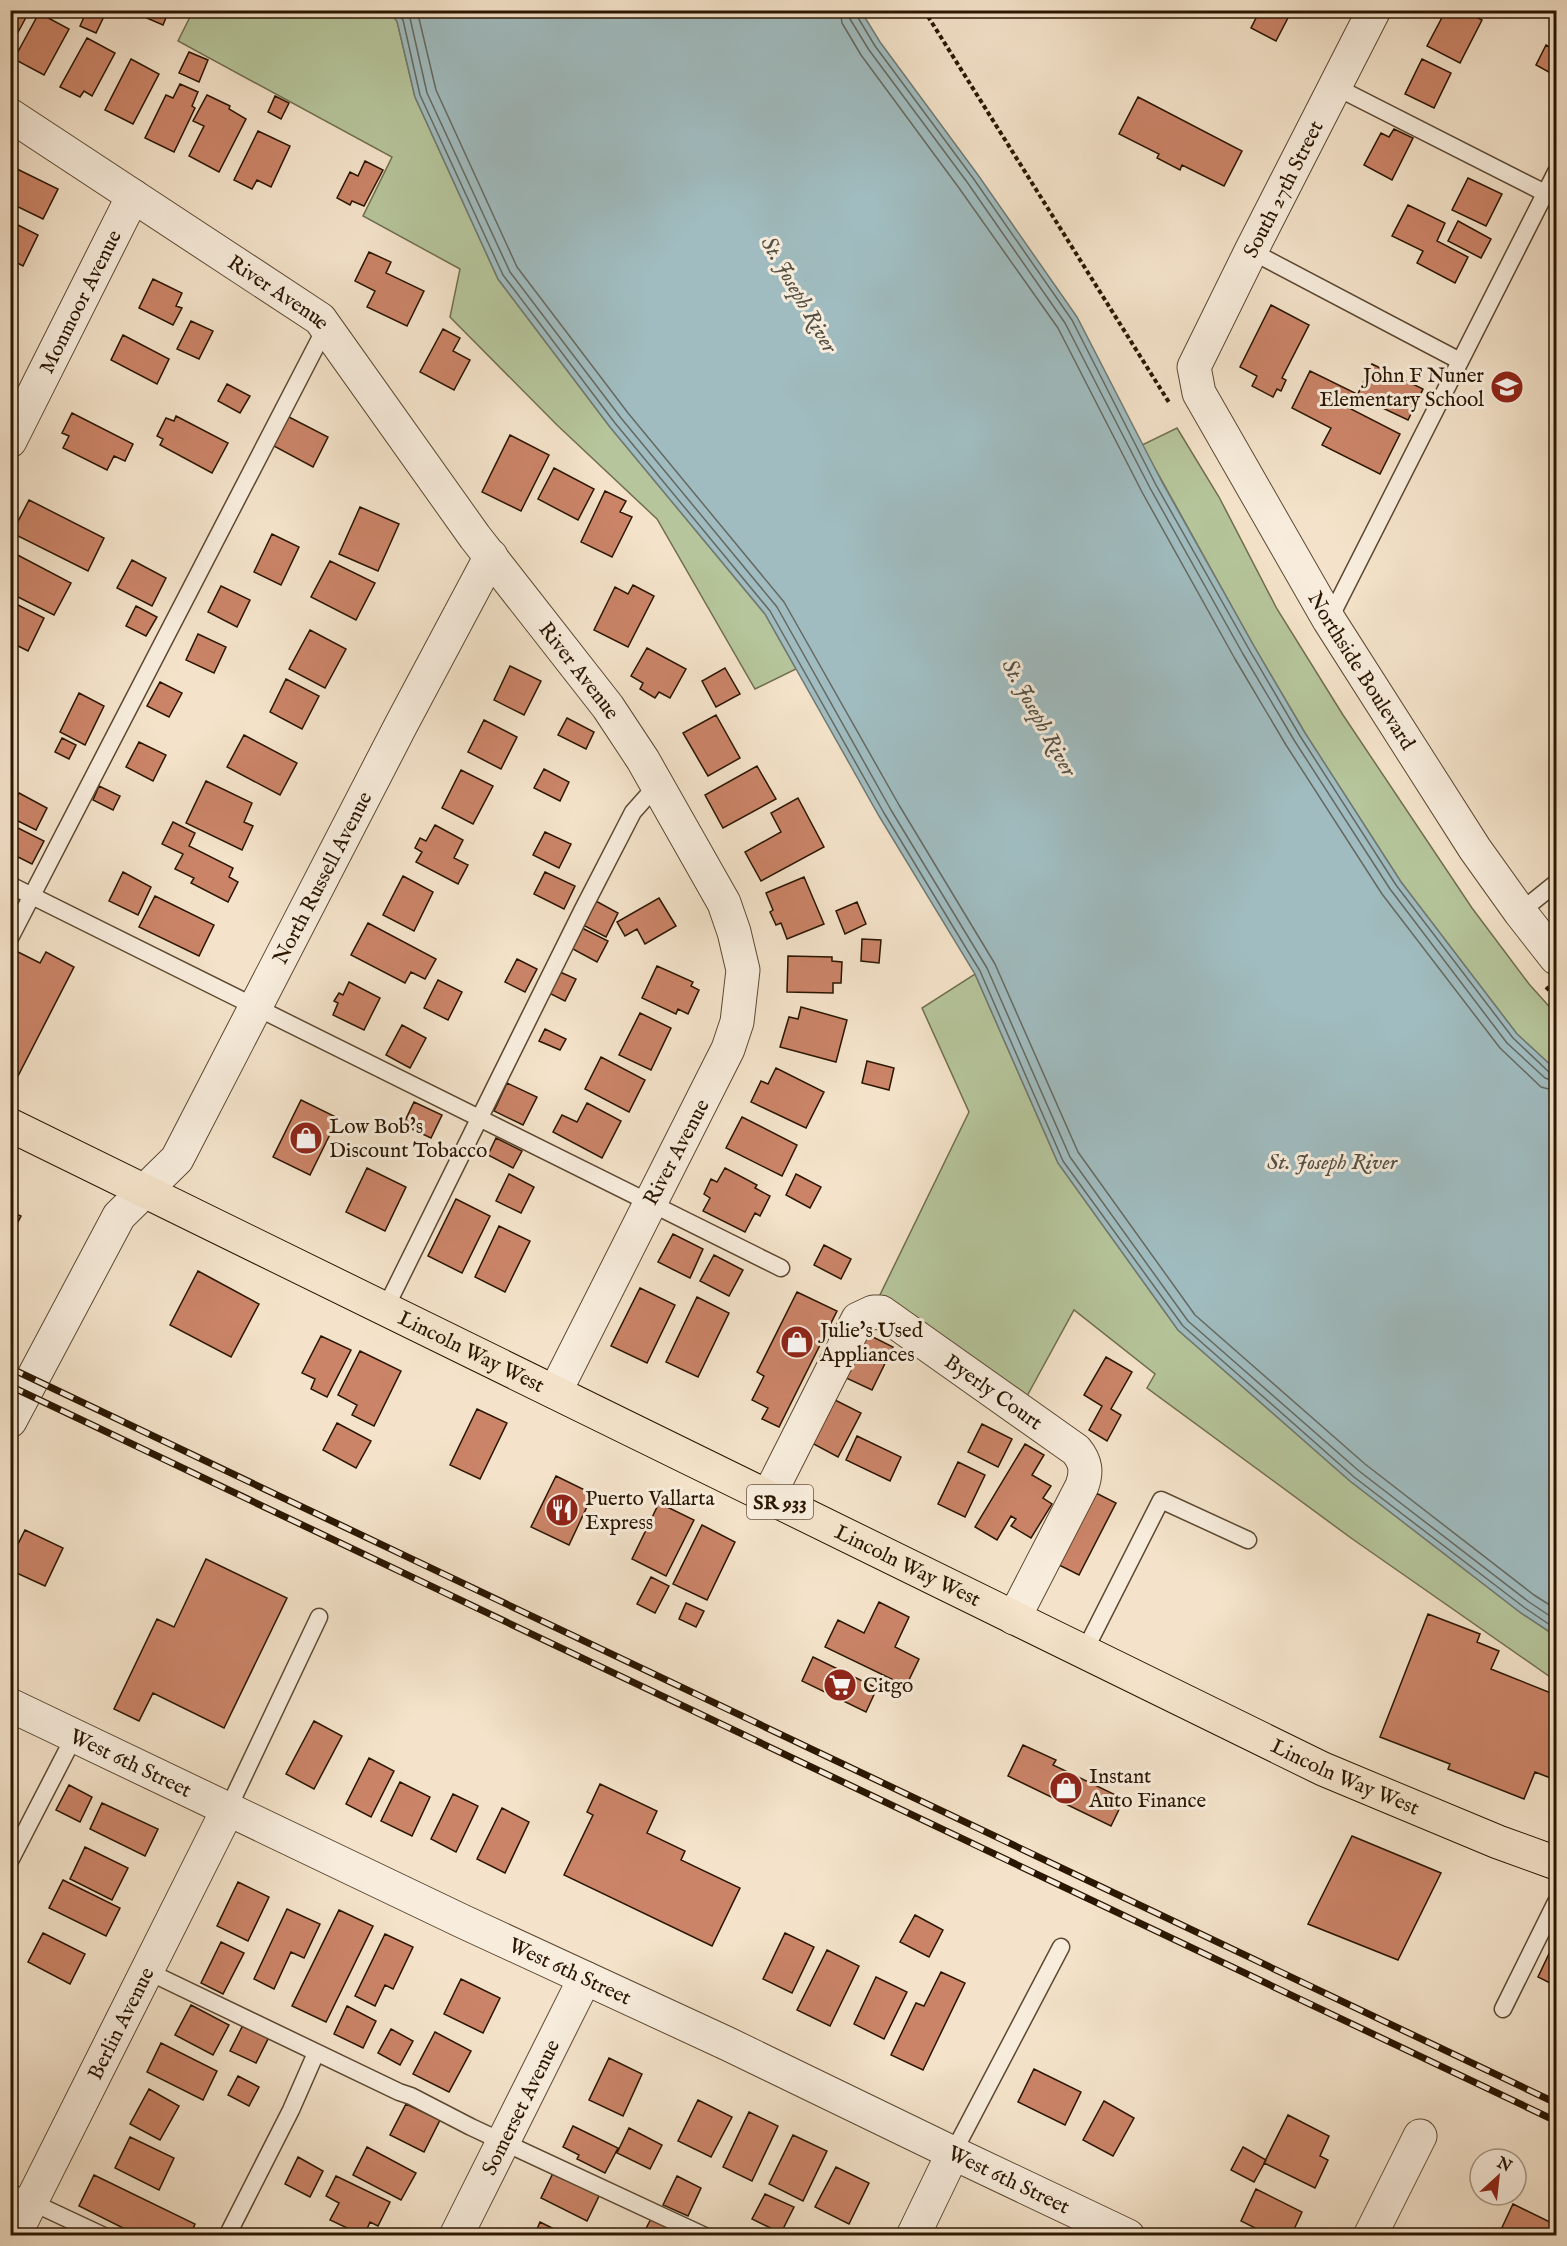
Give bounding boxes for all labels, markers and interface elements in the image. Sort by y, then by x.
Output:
street label: South 27th Street [1238,117,1331,263]
street label: Monmoor Avenue [34,226,129,379]
water label: St. Joseph River [754,232,844,360]
street label: River Avenue [222,250,335,336]
place label: John F Nuner Elementary School [1319,363,1484,414]
school or university icon: John F Nuner Elementary School [1489,369,1525,405]
street label: Northside Boulevard [1301,587,1421,756]
street label: River Avenue [532,617,625,726]
water label: St. Joseph River [994,654,1083,783]
street label: North Russell Avenue [268,787,379,970]
street label: River Avenue [638,1095,717,1211]
place label: Low Bob's Discount Tobacco [329,1114,487,1165]
shop icon: Low Bob's Discount Tobacco [288,1120,324,1156]
water label: St. Joseph River [1267,1149,1399,1177]
street label: Lincoln Way West [393,1305,548,1400]
place label: Julie's Used Appliances [818,1318,924,1369]
shop icon: Julie's Used Appliances [779,1324,815,1360]
street label: Byerly Court [938,1349,1047,1437]
road number: SR 933 [747,1485,813,1519]
place label: Puerto Vallarta Express [585,1486,715,1537]
restaurant icon: Puerto Vallarta Express [544,1492,580,1528]
street label: Lincoln Way West [830,1520,985,1614]
supermarket icon: Citgo [822,1667,858,1703]
place label: Citgo [863,1673,913,1700]
street label: West 6th Street [65,1724,196,1805]
street label: Lincoln Way West [1266,1734,1423,1823]
place label: Instant Auto Finance [1088,1764,1207,1815]
shop icon: Instant Auto Finance [1048,1770,1084,1806]
street label: West 6th Street [504,1932,635,2012]
street label: Berlin Avenue [82,1963,162,2085]
street label: Somerset Avenue [476,2035,567,2180]
street label: West 6th Street [943,2140,1074,2221]
north arrow [1468,2147,1528,2207]
text: N [1492,2153,1515,2178]

